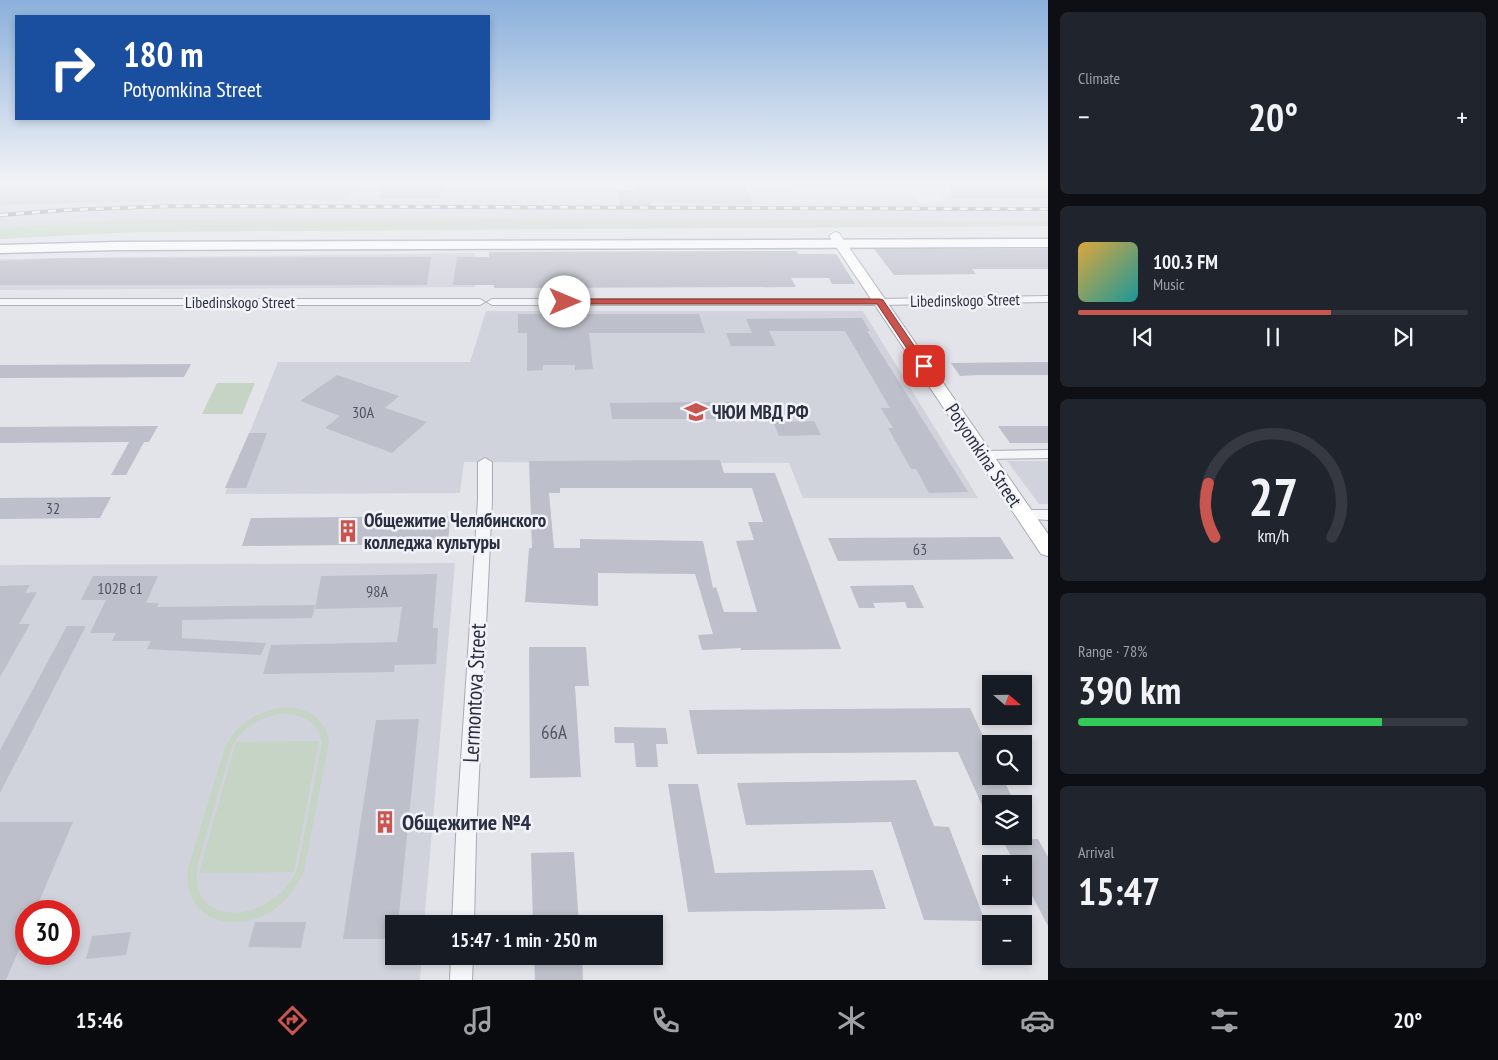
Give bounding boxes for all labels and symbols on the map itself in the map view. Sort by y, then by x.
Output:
position arrow [538,275,590,327]
street label: Libedinskogo Street [910,289,1021,311]
street label: Libedinskogo Street [185,292,295,312]
pin [903,345,945,387]
school or university icon: ЧЮИ МВД РФ [683,399,709,425]
street label: Potyomkina Street [941,399,1028,512]
place label: ЧЮИ МВД РФ [712,400,809,424]
house number: 30А [352,402,374,422]
house number: 32 [46,498,60,518]
place label: Общежитие Челябинского колледжа культуры [364,508,546,554]
building icon: Общежитие Челябинского колледжа культуры [335,518,361,544]
house number: 63 [913,539,927,559]
house number: 102В с1 [97,578,143,598]
house number: 98А [366,581,388,601]
street label: Lermontova Street [456,623,492,763]
north arrow [982,675,1032,725]
house number: 66А [541,720,567,744]
place label: Общежитие №4 [402,808,532,836]
building icon: Общежитие №4 [372,809,398,835]
speed limit sign: 30 [15,900,80,965]

